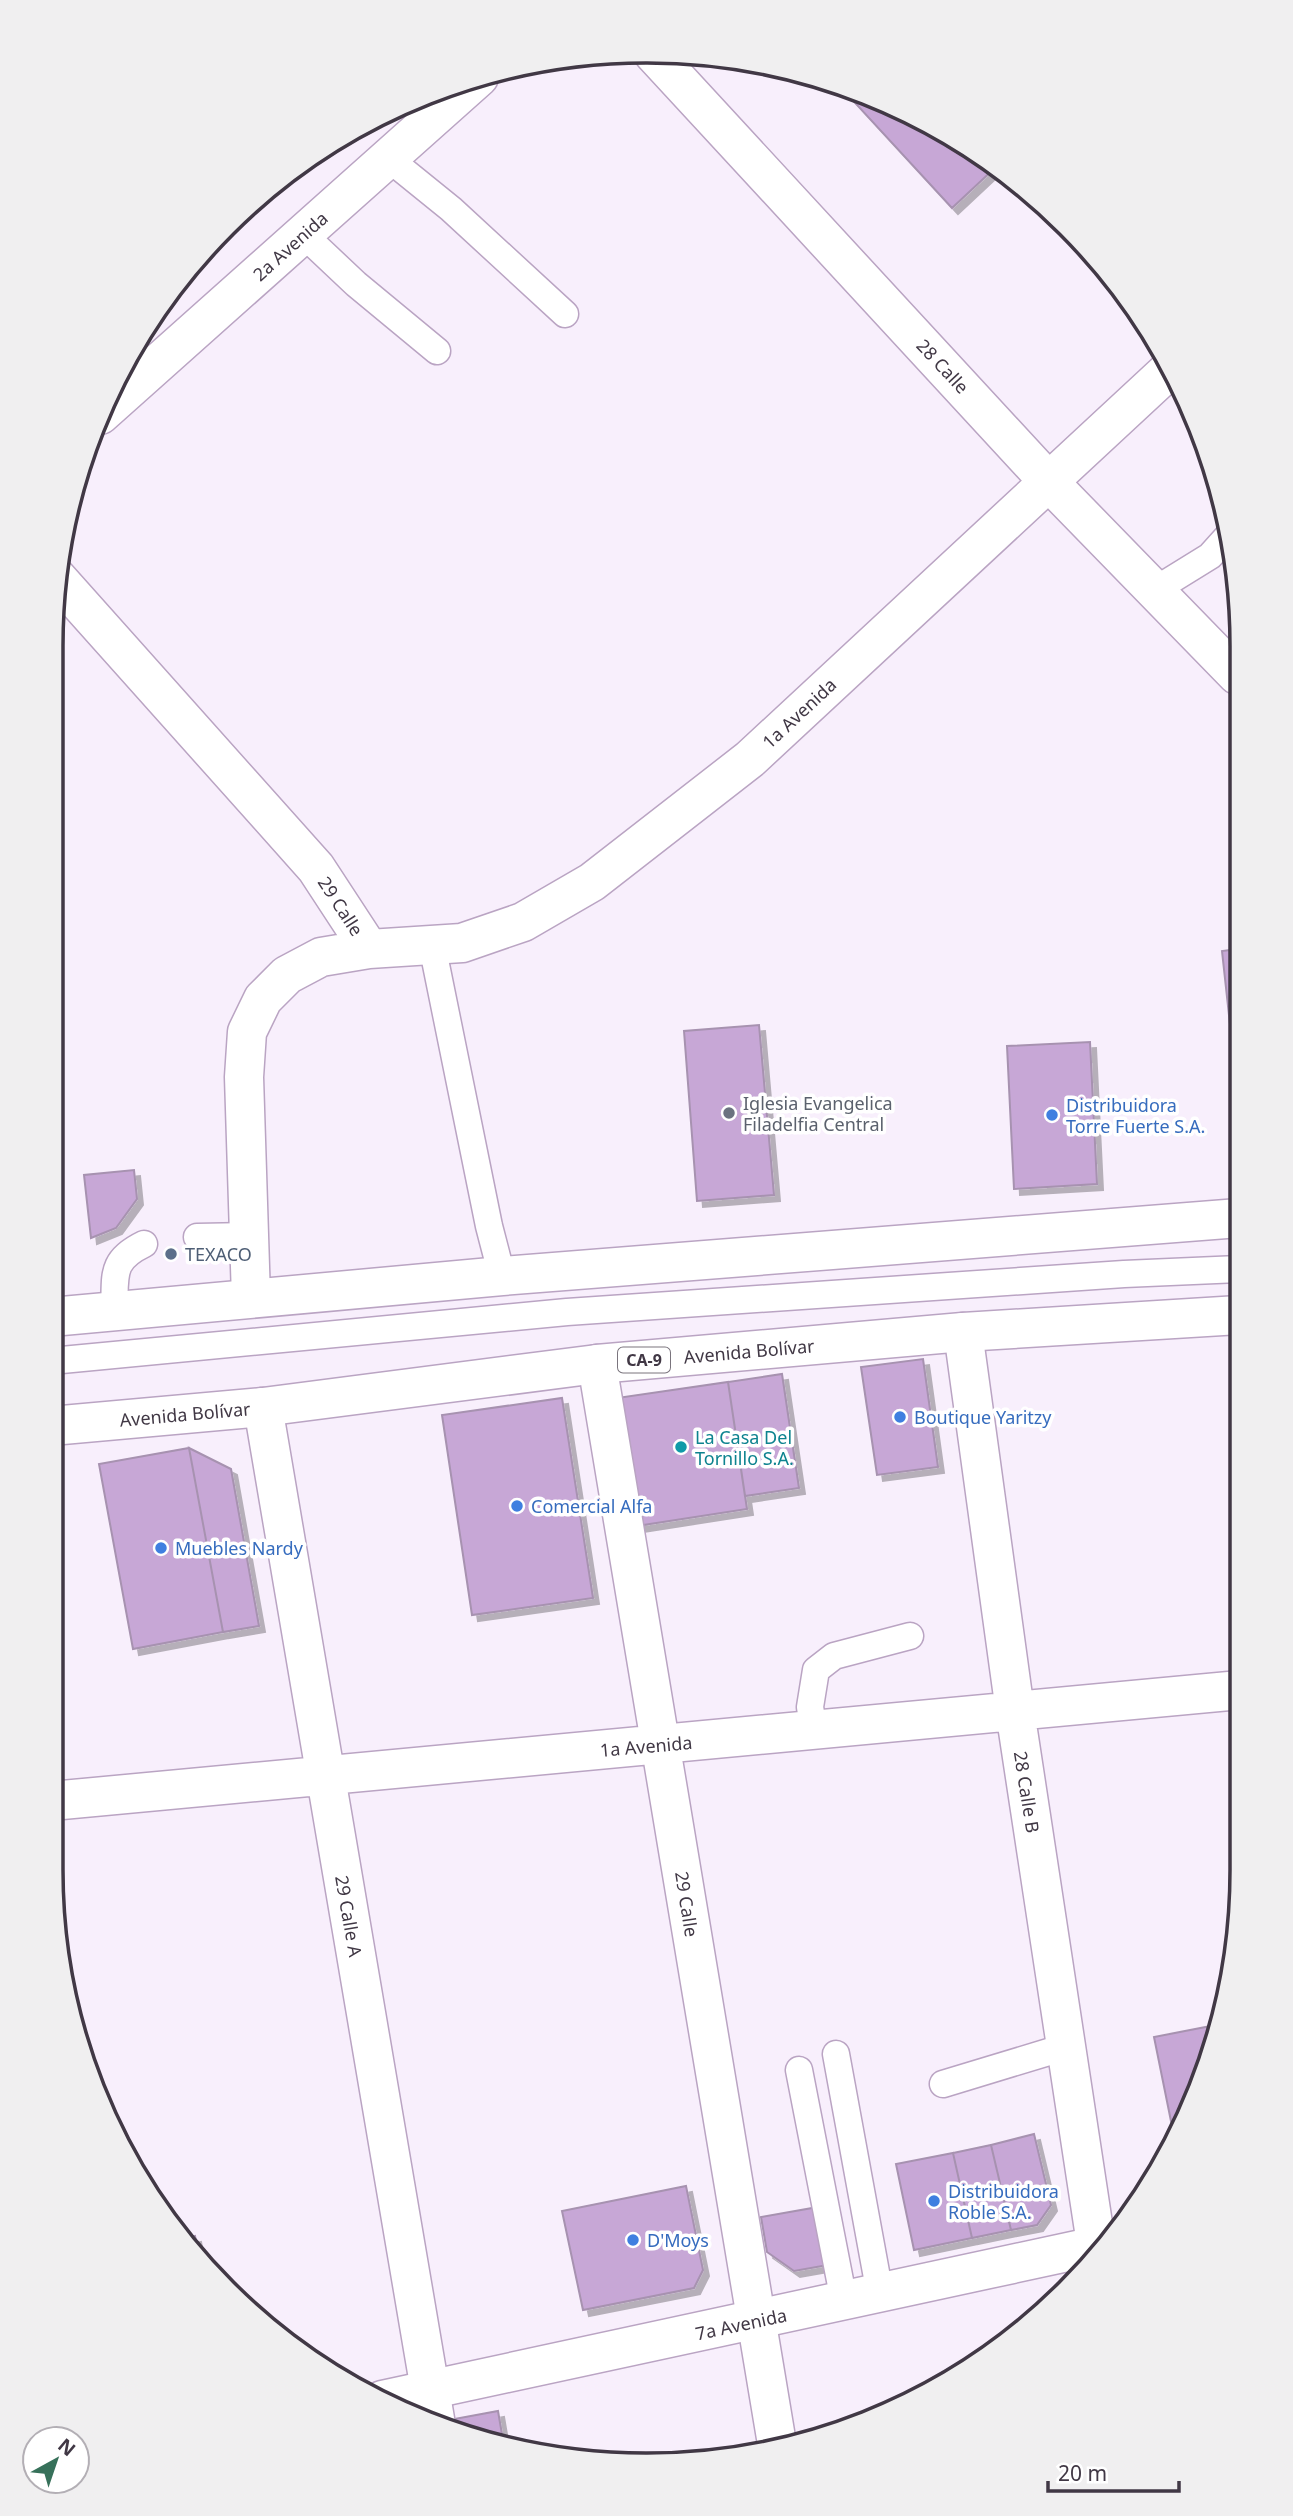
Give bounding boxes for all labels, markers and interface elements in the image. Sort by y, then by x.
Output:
street label: 2a Avenida [247,206,333,286]
street label: 28 Calle [912,334,974,398]
street label: 1a Avenida [757,673,841,753]
street label: 29 Calle [313,872,369,940]
place label: Iglesia Evangelica Filadelfia Central [743,1091,893,1136]
place label: Distribuidora Torre Fuerte S.A. [1066,1093,1205,1138]
marker: Iglesia Evangelica Filadelfia Central [721,1105,737,1121]
marker: Distribuidora Torre Fuerte S.A. [1044,1107,1060,1123]
place label: TEXACO [185,1242,252,1266]
marker: TEXACO [163,1246,179,1262]
street label: Avenida Bolívar [683,1333,816,1369]
road number: CA-9 [618,1348,670,1372]
street label: Avenida Bolívar [119,1396,252,1432]
place label: Boutique Yaritzy [914,1405,1052,1429]
marker: Boutique Yaritzy [892,1409,908,1425]
place label: La Casa Del Tornillo S.A. [695,1425,794,1470]
marker: La Casa Del Tornillo S.A. [673,1439,689,1455]
place label: Comercial Alfa [531,1494,652,1518]
marker: Comercial Alfa [509,1498,525,1514]
place label: Muebles Nardy [175,1536,304,1560]
marker: Muebles Nardy [153,1540,169,1556]
street label: 1a Avenida [599,1730,693,1762]
street label: 28 Calle B [1009,1749,1045,1835]
street label: 29 Calle [670,1869,704,1939]
street label: 29 Calle A [330,1873,368,1959]
place label: Distribuidora Roble S.A. [948,2179,1059,2224]
marker: Distribuidora Roble S.A. [926,2193,942,2209]
place label: D'Moys [647,2228,709,2252]
marker: D'Moys [625,2232,641,2248]
street label: 7a Avenida [693,2303,789,2345]
north arrow [21,2425,91,2495]
text: N [53,2432,81,2462]
scale bar [1048,2450,1179,2494]
text: 20 m [1058,2459,1107,2487]

